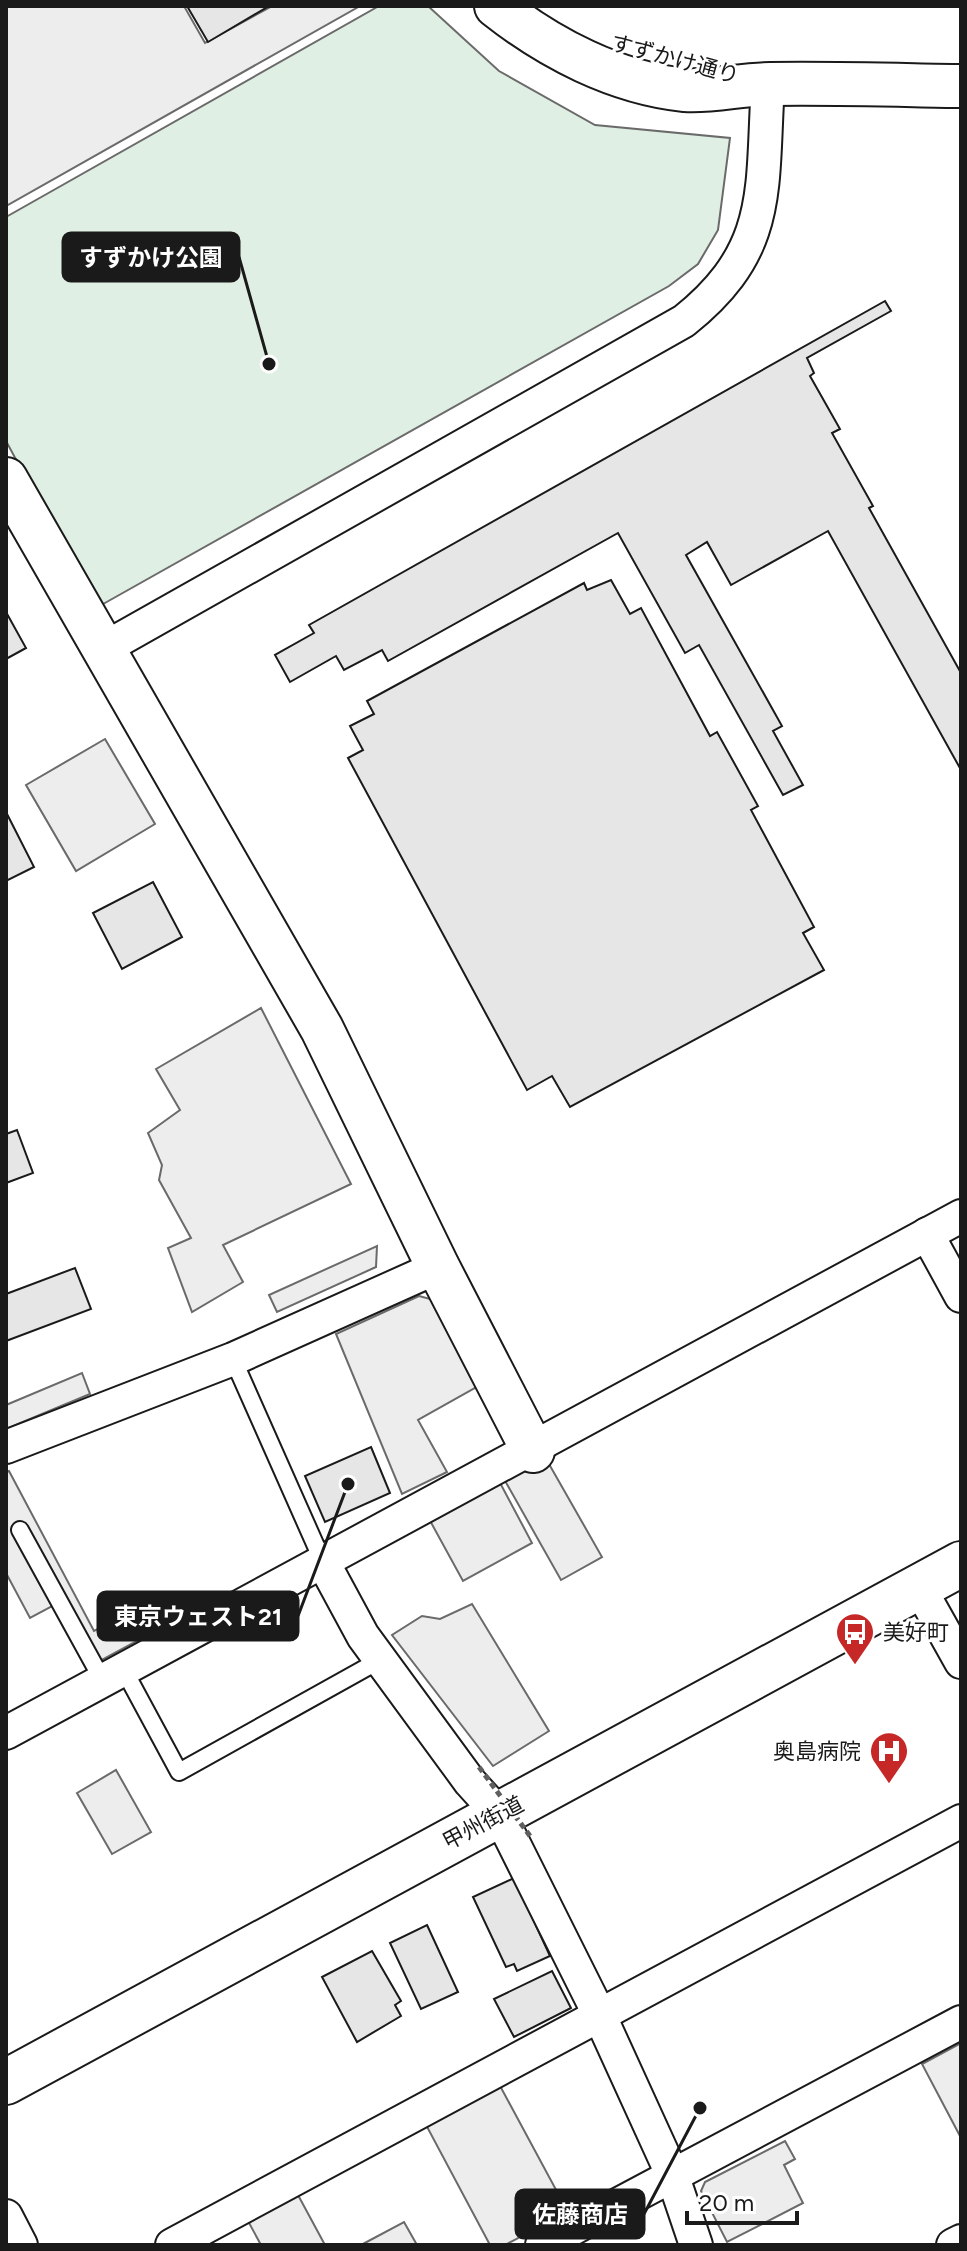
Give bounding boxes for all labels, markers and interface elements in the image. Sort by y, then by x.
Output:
street label: すずかけ通り [608,29,742,89]
callout: すずかけ公園 [63,233,239,281]
text: すずかけ公園 [79,243,223,272]
callout: 東京ウェスト21 [98,1592,298,1640]
text: 東京ウェスト21 [114,1602,282,1631]
bus stop icon: 美好町 [834,1611,876,1666]
place label: 美好町 [883,1619,949,1646]
hospital icon: 奥島病院 [868,1730,910,1785]
place label: 奥島病院 [773,1738,861,1765]
street label: 甲州街道 [438,1790,528,1856]
scale bar [687,2175,797,2225]
text: 20 m [699,2188,754,2217]
callout: 佐藤商店 [516,2190,644,2238]
text: 佐藤商店 [532,2200,628,2229]

